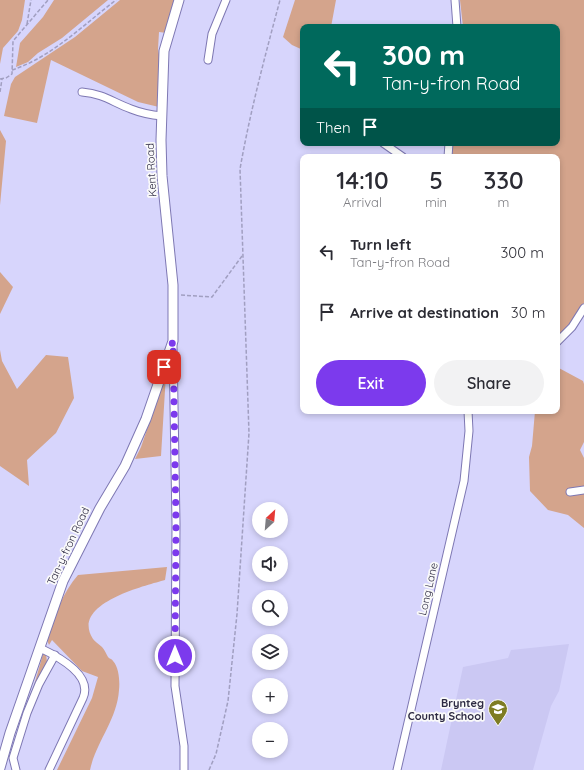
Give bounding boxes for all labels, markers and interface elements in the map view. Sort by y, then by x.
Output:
text: 300 m [382,37,465,72]
icon: left [316,40,368,92]
text: Tan-y-fron Road [382,72,521,95]
icon: arrive [359,116,381,138]
text: Then [316,118,351,137]
street label: Kent Road [143,143,159,197]
text: 14:10 [336,165,389,195]
text: 5 [429,165,443,195]
text: 330 [483,165,524,195]
text: Arrival [343,194,382,210]
text: min [425,194,447,210]
text: m [498,194,509,210]
text: Turn left [350,235,412,254]
icon: left [316,241,338,263]
text: 300 m [501,243,544,262]
text: Tan-y-fron Road [350,254,450,270]
icon: arrive [316,301,338,323]
text: Arrive at destination [350,303,499,322]
text: 30 m [511,303,545,322]
pin [147,350,181,384]
icon: arrive [153,356,175,378]
button: Exit [316,360,426,406]
button: Share [434,360,544,406]
north arrow [252,502,288,538]
map controls [252,502,288,758]
street label: Tan-y-fron Road [44,505,92,587]
button: sound [252,546,288,582]
street label: Long Lane [415,561,441,617]
button: search [252,590,288,626]
button: layers [252,634,288,670]
position arrow [154,635,196,677]
button: + [252,678,288,714]
place label: Brynteg County School [408,696,484,723]
school or university icon: Brynteg County School [487,698,509,726]
button: − [252,722,288,758]

